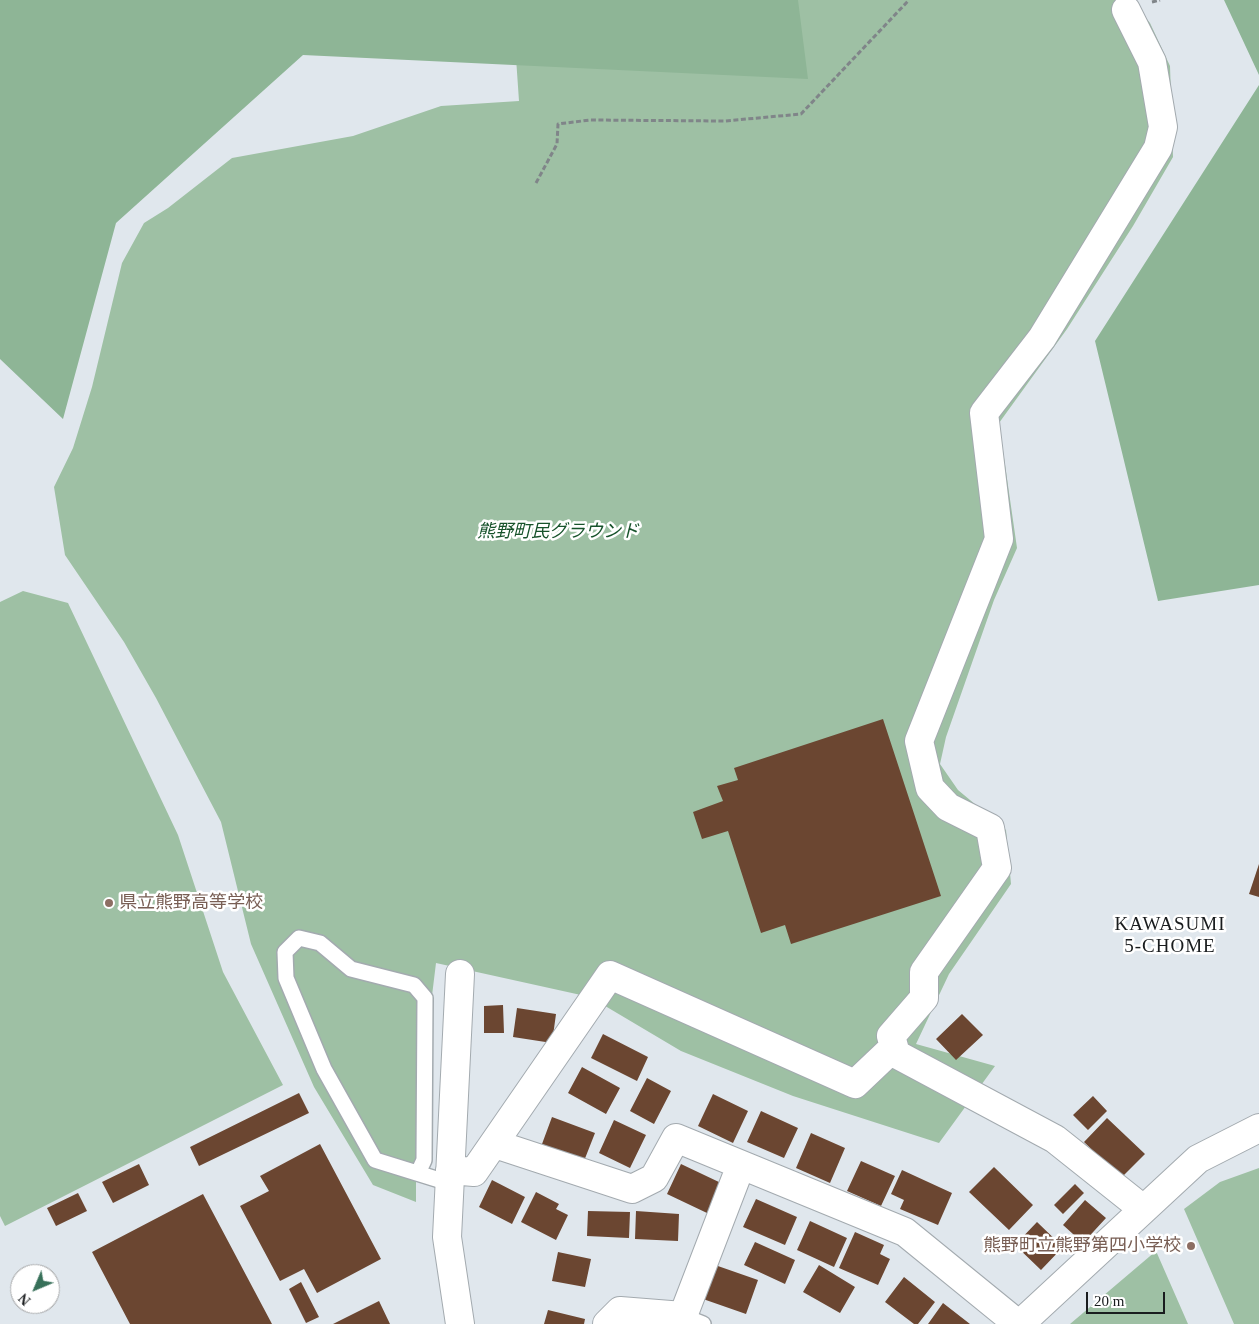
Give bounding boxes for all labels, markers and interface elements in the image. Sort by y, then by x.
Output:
park label: 熊野町民グラウンド [477,521,639,543]
place label: 県立熊野高等学校 [119,892,263,914]
marker: 県立熊野高等学校 [103,897,115,909]
district label: KAWASUMI 5-CHOME [1114,914,1226,958]
place label: 熊野町立熊野第四小学校 [983,1235,1181,1257]
marker: 熊野町立熊野第四小学校 [1185,1240,1197,1252]
north arrow [10,1264,60,1314]
scale bar [1089,1282,1168,1314]
text: N [16,1290,34,1308]
text: 20 m [1094,1293,1124,1309]

